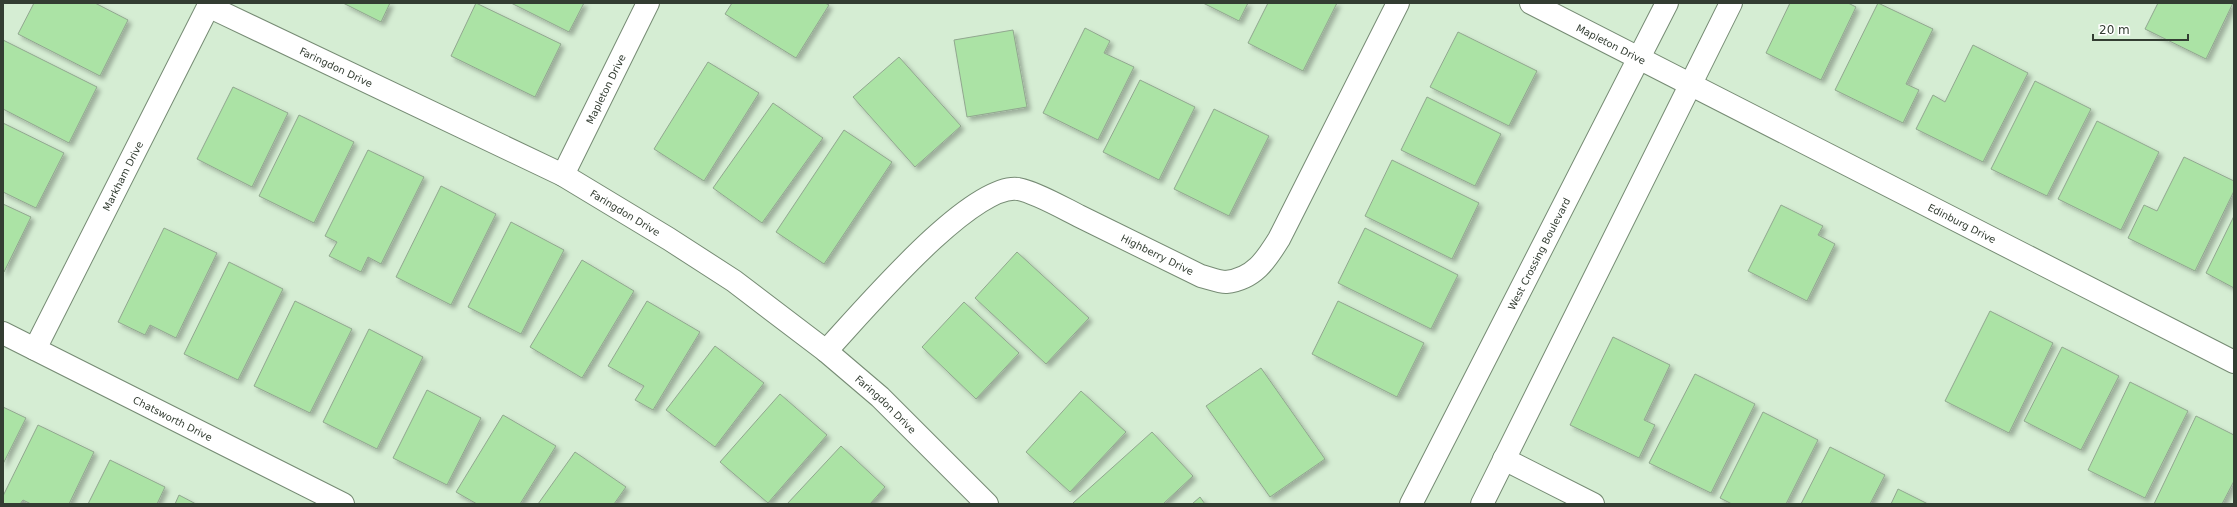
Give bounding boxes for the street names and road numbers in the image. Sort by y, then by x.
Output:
street label: Mapleton Drive [1575,22,1648,66]
street label: Faringdon Drive [298,45,374,89]
street label: Mapleton Drive [584,52,627,126]
street label: Markham Drive [100,139,145,213]
street label: Faringdon Drive [589,187,662,238]
street label: West Crossing Boulevard [1506,196,1572,312]
street label: Edinburg Drive [1926,201,1998,245]
street label: Highberry Drive [1119,232,1196,277]
street label: Faringdon Drive [853,373,918,435]
street label: Chatsworth Drive [131,394,214,443]

